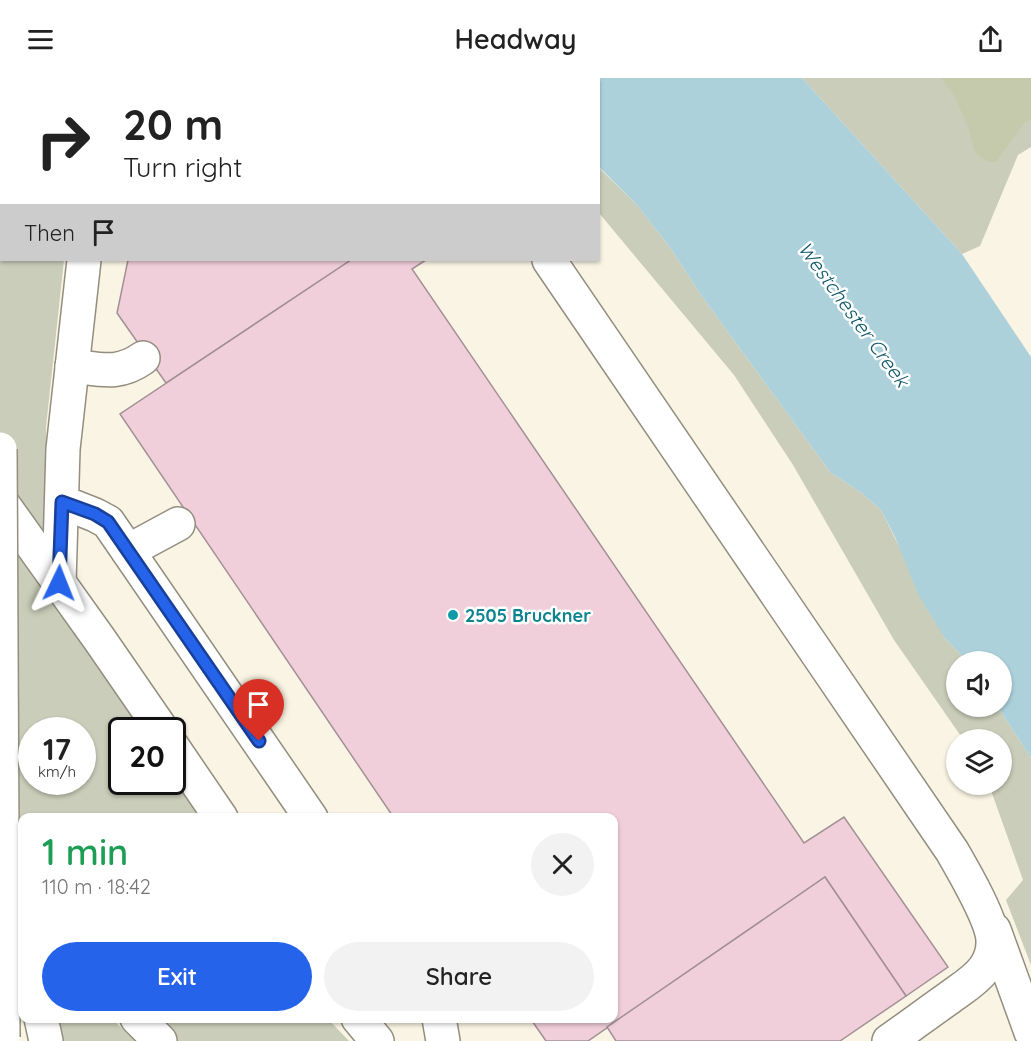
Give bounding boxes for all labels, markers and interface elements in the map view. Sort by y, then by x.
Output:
text: Headway [455,22,576,56]
icon: menu [24,23,57,56]
icon: share [974,23,1007,56]
text: 20 m [123,98,223,151]
icon: right [24,102,102,180]
text: Turn right [123,150,242,184]
icon: arrive [87,216,120,249]
text: Then [24,219,75,247]
water label: Westchester Creek [793,236,916,393]
position arrow [27,551,91,615]
place label: 2505 Bruckner [465,604,591,627]
marker: 2505 Bruckner [446,608,460,622]
map controls [946,651,1012,795]
button: sound [946,651,1012,717]
pin [233,679,284,741]
icon: arrive [242,688,275,721]
speed limit sign: 20 [108,717,186,795]
button: layers [946,729,1012,795]
text: 17 [43,730,71,768]
text: km/h [38,762,76,781]
text: 1 min [42,829,128,874]
button: close [531,833,594,896]
text: 110 m · 18:42 [42,874,151,899]
button: Exit [42,942,312,1011]
button: Share [324,942,594,1011]

